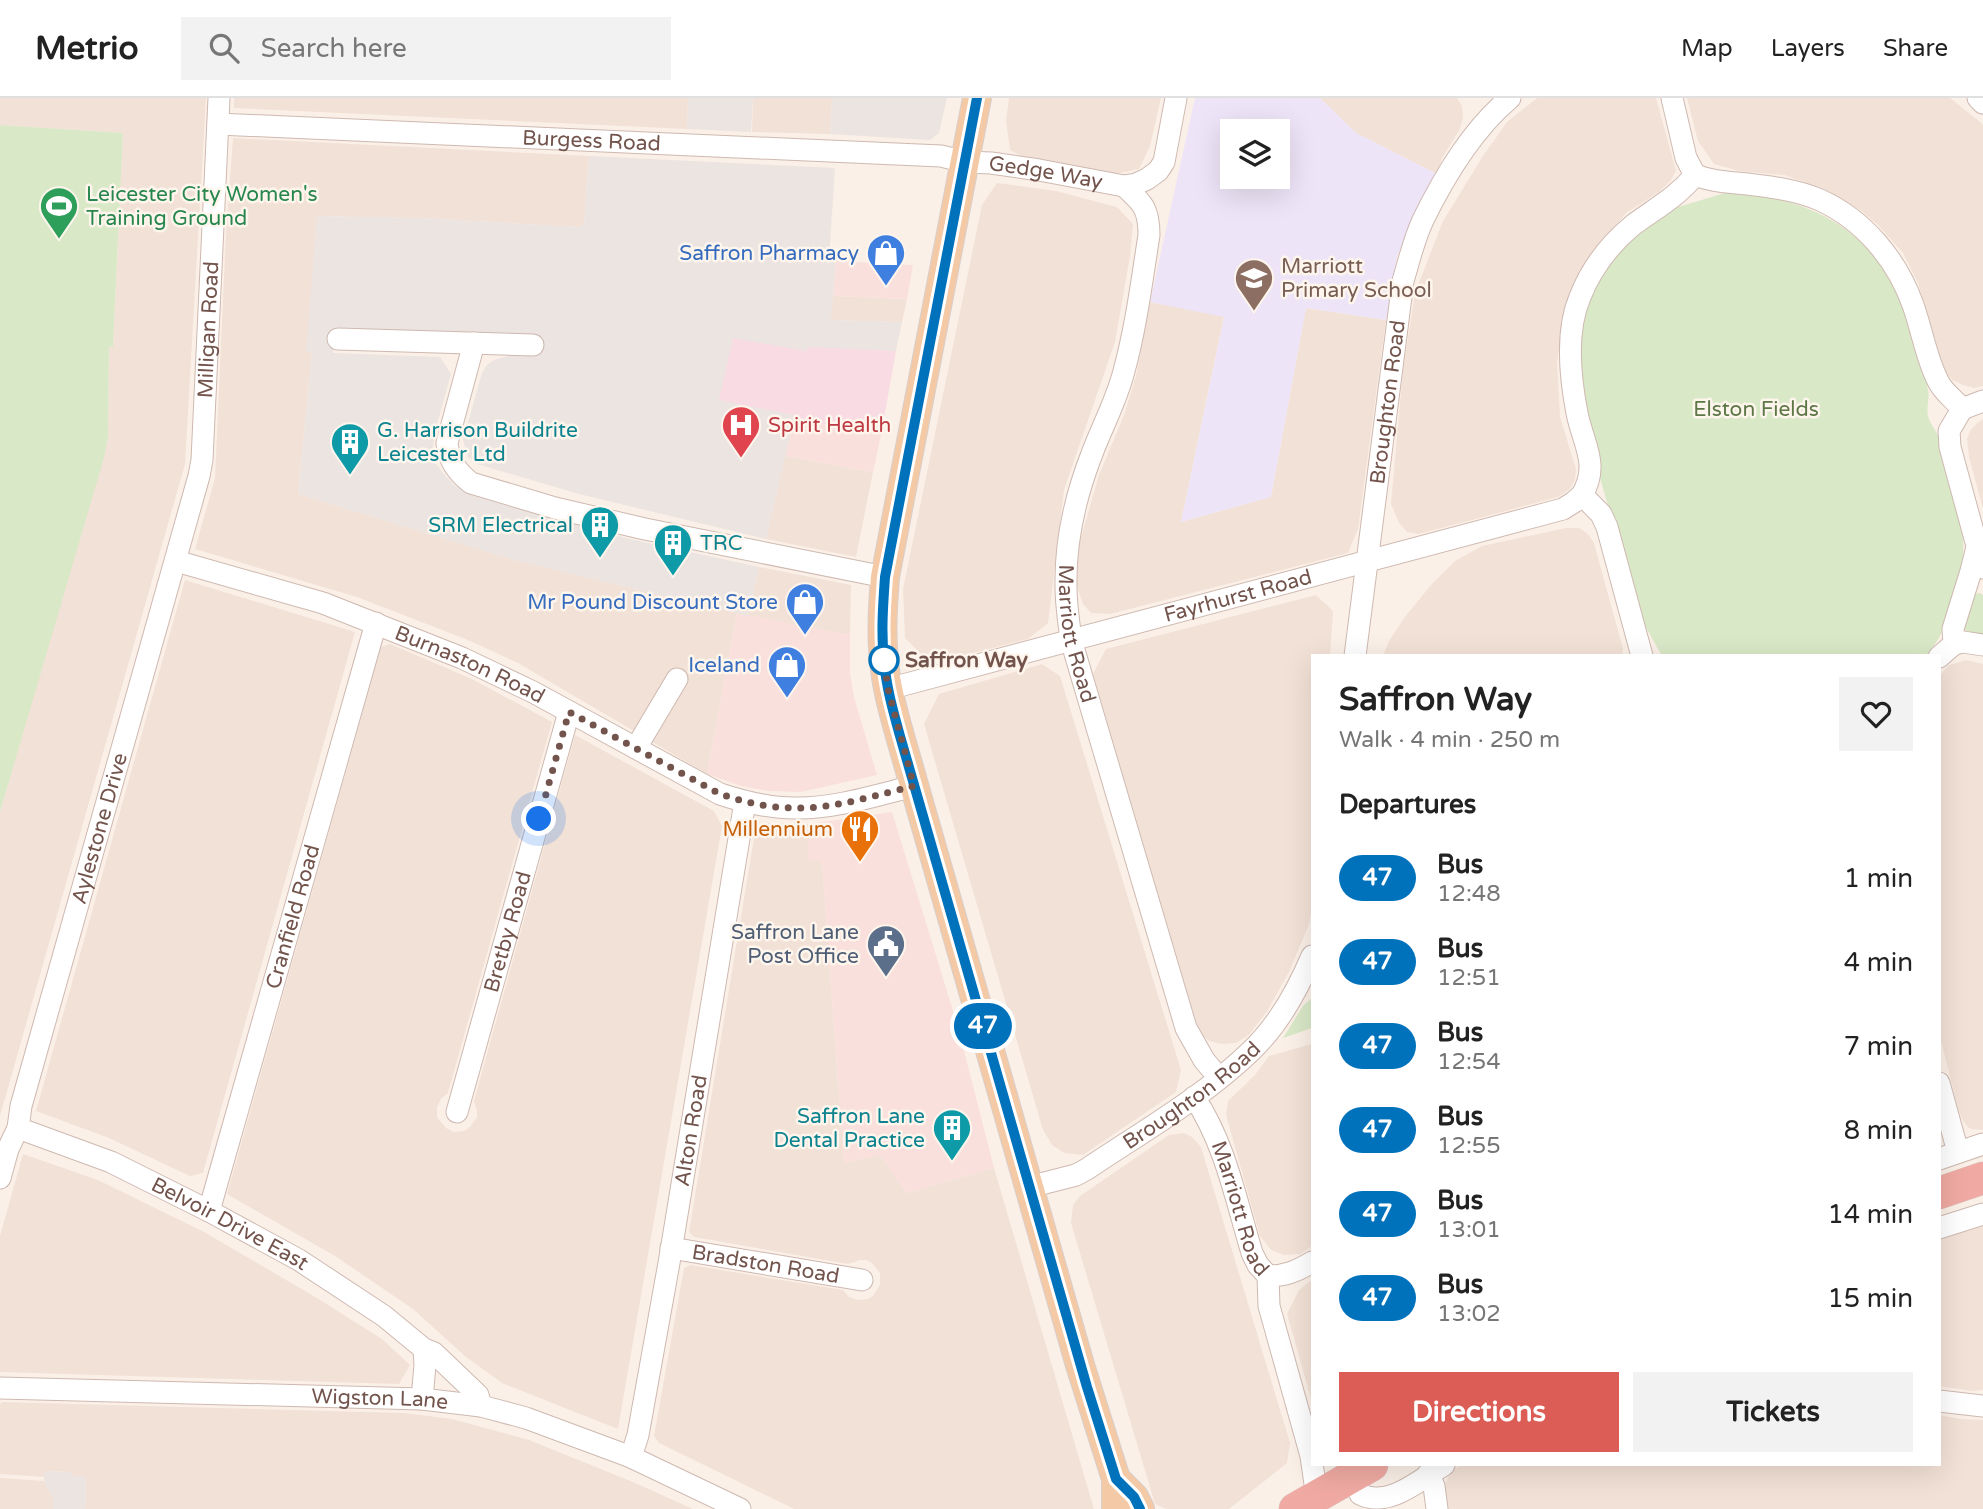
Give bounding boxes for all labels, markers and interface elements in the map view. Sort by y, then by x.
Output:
search box [181,17,671,80]
text: Metrio [35,29,139,68]
icon: search [205,29,243,67]
text: Search here [261,33,407,64]
text: Map [1681,34,1733,63]
text: Layers [1771,34,1845,63]
text: Share [1883,34,1948,63]
map controls [1220,119,1290,189]
button: layers [1220,119,1290,189]
street label: Burgess Road [522,125,661,156]
street label: Gedge Way [987,150,1105,194]
place label: Leicester City Women's Training Ground [86,182,318,231]
sports icon: Leicester City Women's Training Ground [38,185,80,240]
shop icon: Saffron Pharmacy [865,232,907,287]
place label: Saffron Pharmacy [679,241,859,266]
place label: Marriott Primary School [1281,254,1432,303]
school or university icon: Marriott Primary School [1233,257,1275,312]
street label: Milligan Road [192,261,224,399]
street label: Broughton Road [1365,319,1410,486]
park label: Elston Fields [1693,397,1819,422]
hospital icon: Spirit Health [720,404,762,459]
place label: Spirit Health [768,413,891,438]
place label: G. Harrison Buildrite Leicester Ltd [377,418,578,467]
building icon: G. Harrison Buildrite Leicester Ltd [329,421,371,476]
building icon: SRM Electrical [579,504,621,559]
place label: SRM Electrical [428,513,573,538]
building icon: TRC [652,522,694,577]
place label: TRC [700,531,742,556]
street label: Marriott Road [1053,564,1101,705]
street label: Fayrhurst Road [1161,564,1314,627]
shop icon: Mr Pound Discount Store [784,581,826,636]
place label: Mr Pound Discount Store [527,590,778,615]
street label: Burnaston Road [391,620,549,709]
shop icon: Iceland [766,644,808,699]
marker: Saffron Way [869,645,899,675]
place label: Saffron Way [905,648,1028,673]
place label: Iceland [688,653,760,678]
button: heart [1839,677,1913,751]
text: Saffron Way [1339,680,1532,719]
text: Walk · 4 min · 250 m [1339,726,1560,754]
street label: Aylestone Drive [66,750,133,907]
text: Departures [1339,789,1476,820]
your location [521,801,556,836]
restaurant icon: Millennium [839,808,881,863]
place label: Millennium [722,817,833,842]
street label: Cranfield Road [260,842,325,992]
text: Bus [1437,849,1483,880]
text: 47 [1362,863,1393,892]
text: 1 min [1844,863,1913,894]
street label: Bretby Road [479,868,536,995]
text: 12:48 [1437,880,1501,908]
place label: Saffron Lane Post Office [731,920,859,969]
public building icon: Saffron Lane Post Office [865,923,907,978]
text: Bus [1437,933,1483,964]
text: 47 [1362,947,1393,976]
text: 4 min [1844,947,1913,978]
text: 12:51 [1437,964,1501,992]
line badge: 47 [951,1003,1014,1049]
text: 47 [968,1011,998,1040]
text: Bus [1437,1017,1483,1048]
text: 47 [1362,1031,1393,1060]
text: 7 min [1844,1031,1913,1062]
street label: Broughton Road [1118,1036,1266,1155]
text: 12:54 [1437,1048,1501,1076]
street label: Alton Road [669,1073,712,1188]
text: Bus [1437,1101,1483,1132]
place label: Saffron Lane Dental Practice [773,1104,925,1153]
building icon: Saffron Lane Dental Practice [931,1107,973,1162]
text: 47 [1362,1115,1393,1144]
text: 8 min [1844,1115,1913,1146]
text: 12:55 [1437,1132,1501,1160]
street label: Marriott Road [1206,1137,1274,1281]
street label: Belvoir Drive East [147,1172,314,1275]
text: Bus [1437,1185,1483,1216]
text: 47 [1362,1199,1393,1228]
text: 14 min [1827,1199,1913,1230]
text: 13:01 [1437,1216,1501,1244]
street label: Bradston Road [690,1239,841,1289]
text: Bus [1437,1269,1483,1300]
text: 47 [1362,1283,1393,1312]
text: 15 min [1827,1283,1913,1314]
text: 13:02 [1437,1300,1501,1328]
button: Directions [1339,1372,1619,1452]
button: Tickets [1633,1372,1913,1452]
street label: Wigston Lane [311,1384,450,1415]

